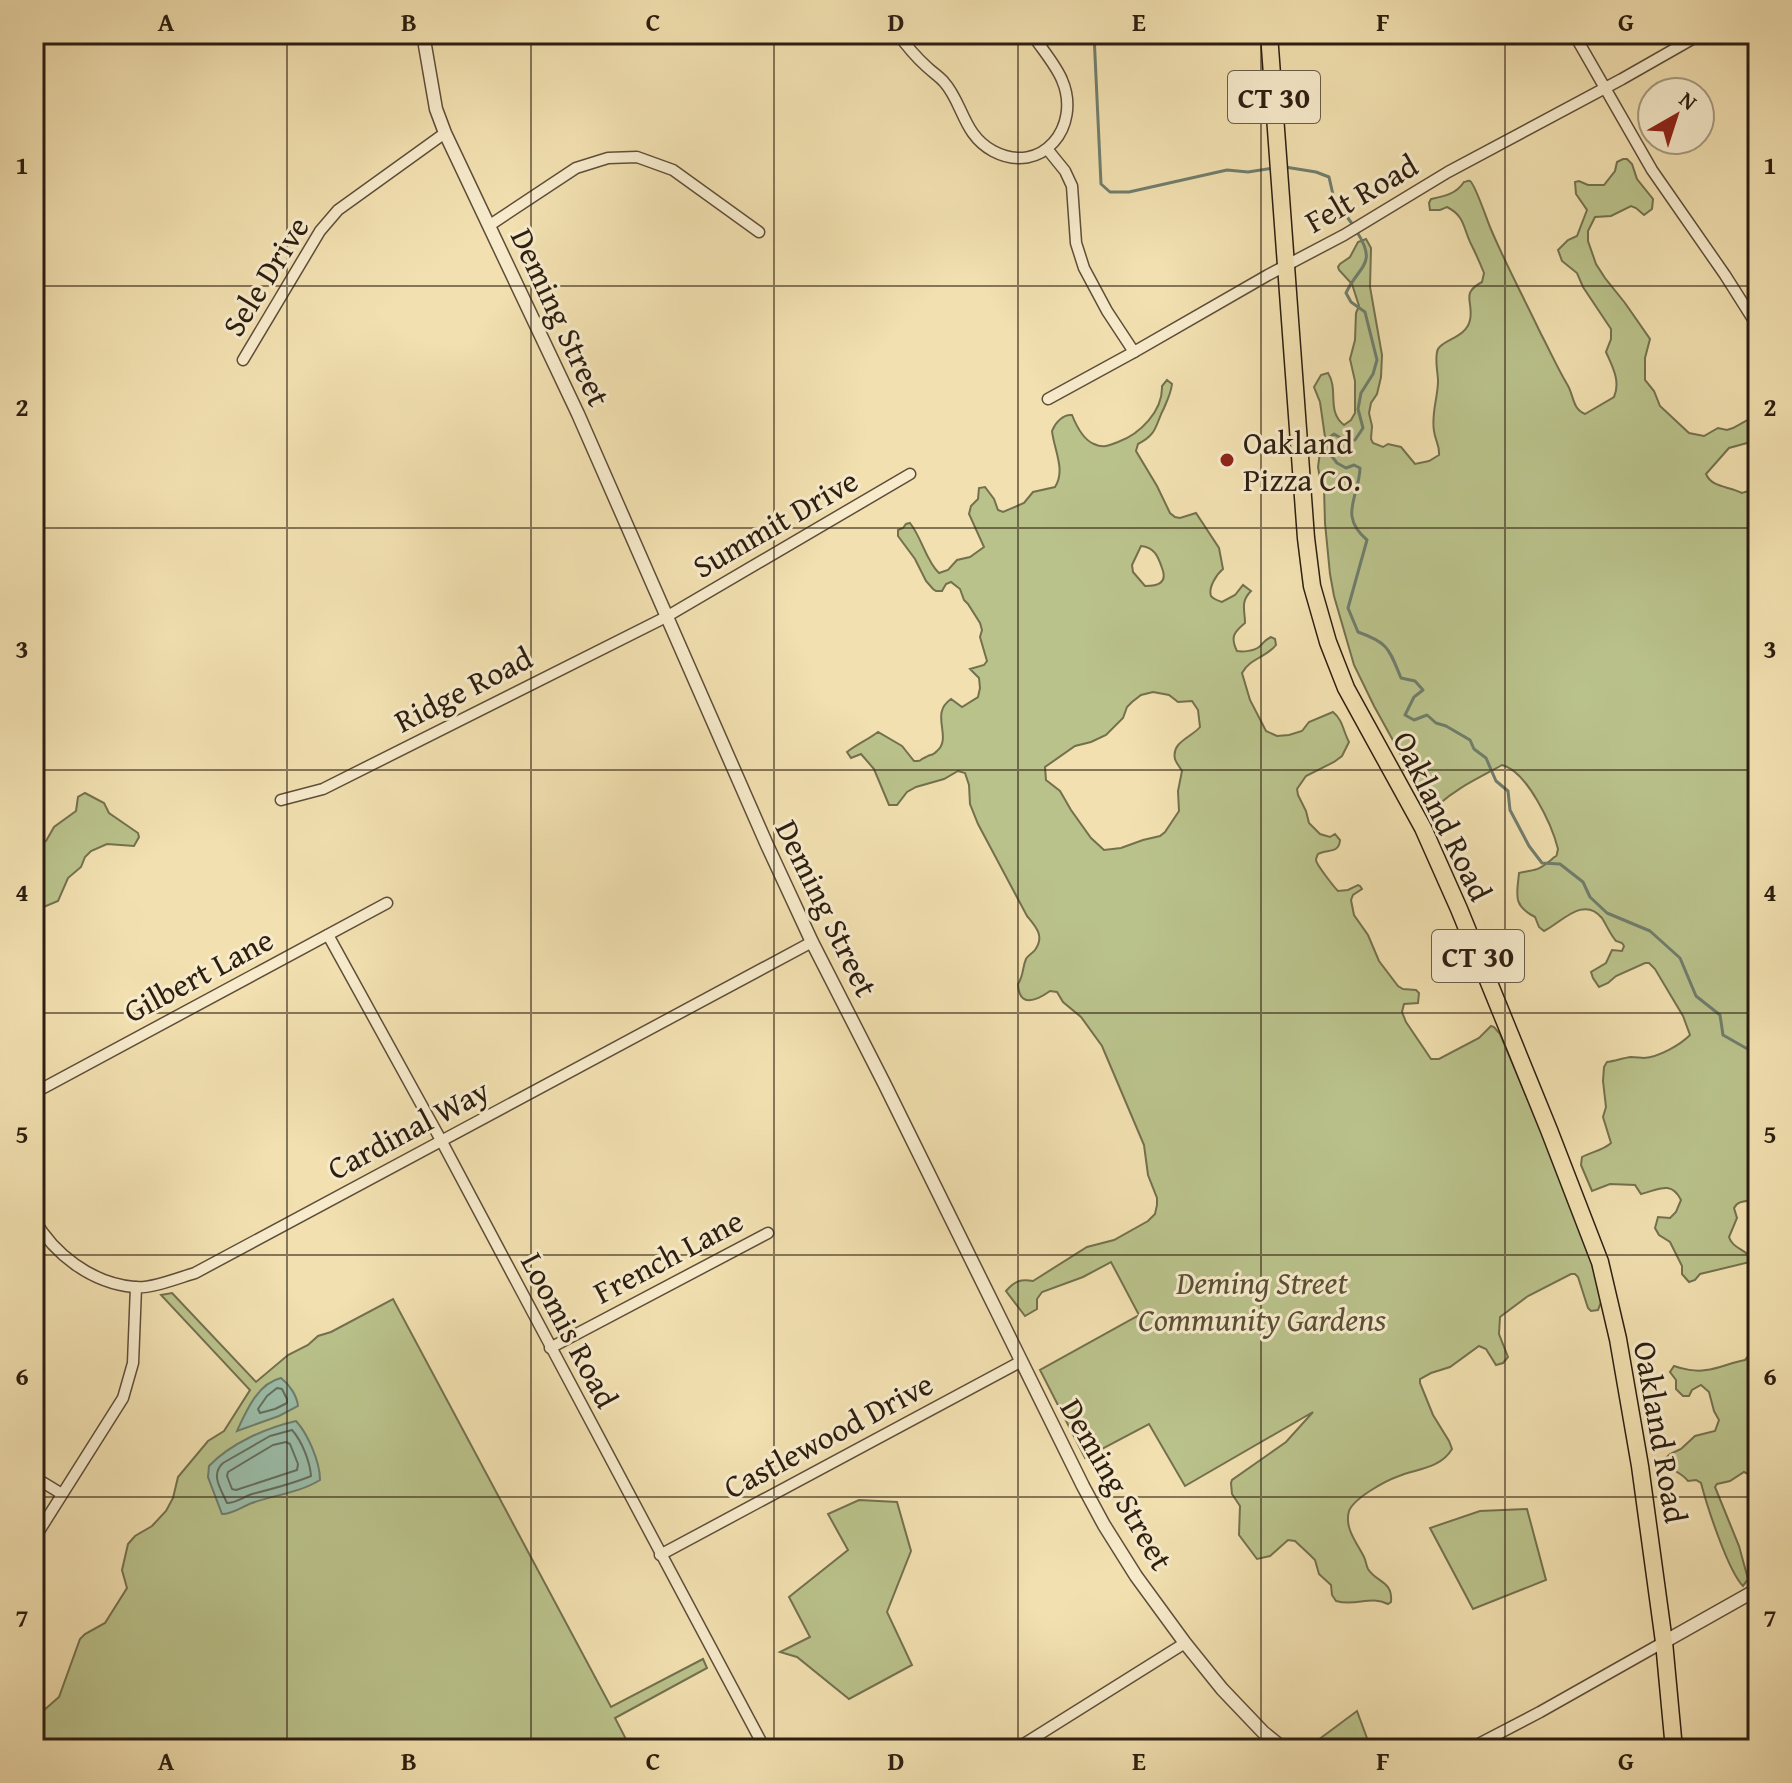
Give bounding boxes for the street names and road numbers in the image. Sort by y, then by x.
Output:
road number: CT 30 [1228,71,1320,123]
street label: Felt Road [1296,142,1426,244]
street label: Sele Drive [210,207,320,345]
street label: Deming Street [499,220,623,414]
street label: Summit Drive [683,457,867,589]
street label: Ridge Road [386,634,540,744]
street label: Oakland Road [1382,723,1504,909]
street label: Deming Street [764,812,890,1004]
street label: Gilbert Lane [115,916,281,1034]
road number: CT 30 [1432,930,1524,982]
street label: Cardinal Way [319,1067,497,1191]
street label: French Lane [585,1197,751,1315]
street label: Loomis Road [509,1244,631,1416]
street label: Oakland Road [1622,1337,1700,1527]
street label: Castlewood Drive [715,1360,941,1510]
street label: Deming Street [1049,1389,1185,1579]

